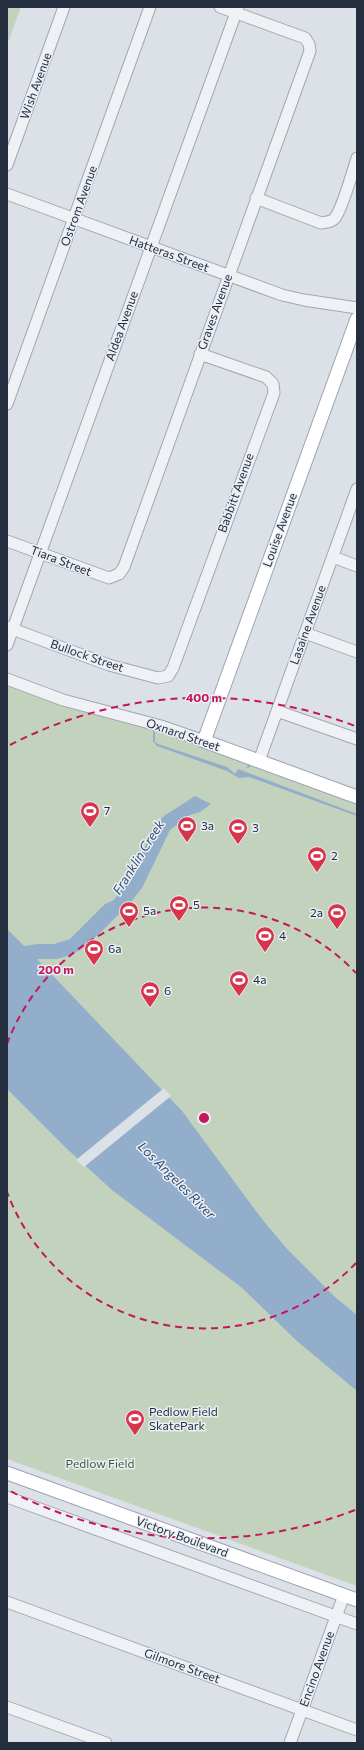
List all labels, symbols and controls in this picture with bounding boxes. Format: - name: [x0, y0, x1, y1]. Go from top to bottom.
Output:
- street label: Wish Avenue: [17, 50, 54, 121]
- street label: Ostrom Avenue: [57, 163, 99, 248]
- street label: Hatteras Street: [127, 232, 211, 274]
- street label: Graves Avenue: [194, 272, 234, 351]
- street label: Aldea Avenue: [102, 289, 140, 362]
- street label: Babbitt Avenue: [214, 451, 256, 534]
- street label: Louise Avenue: [259, 491, 299, 569]
- street label: Tiara Street: [29, 542, 94, 578]
- street label: Lasaine Avenue: [286, 583, 328, 666]
- street label: Bullock Street: [49, 636, 126, 674]
- text: 400 m: [186, 690, 222, 704]
- street label: Oxnard Street: [145, 715, 222, 753]
- sports icon: 7: [79, 800, 101, 828]
- place label: 7: [104, 803, 110, 817]
- sports icon: 3a: [176, 815, 198, 843]
- water label: Franklin Creek: [109, 816, 168, 897]
- sports icon: 3: [227, 817, 249, 845]
- place label: 3a: [201, 818, 214, 832]
- place label: 3: [252, 820, 259, 834]
- sports icon: 2: [306, 845, 328, 873]
- place label: 2: [331, 848, 338, 862]
- sports icon: 5: [168, 894, 190, 922]
- place label: 5: [193, 897, 200, 911]
- sports icon: 5a: [118, 900, 140, 928]
- sports icon: 2a: [326, 902, 348, 930]
- place label: 5a: [143, 903, 156, 917]
- place label: 2a: [310, 905, 323, 919]
- sports icon: 4: [254, 925, 276, 953]
- place label: 4: [279, 928, 286, 942]
- sports icon: 6a: [83, 938, 105, 966]
- place label: 6a: [108, 941, 122, 955]
- text: 200 m: [38, 962, 74, 976]
- sports icon: 4a: [228, 969, 250, 997]
- place label: 4a: [253, 972, 266, 986]
- sports icon: 6: [139, 980, 161, 1008]
- place label: 6: [164, 983, 171, 997]
- centre of rings: [197, 1111, 211, 1125]
- water label: Los Angeles River: [135, 1138, 220, 1223]
- place label: Pedlow Field SkatePark: [149, 1404, 218, 1432]
- sports icon: Pedlow Field SkatePark: [124, 1408, 146, 1436]
- park label: Pedlow Field: [66, 1456, 134, 1470]
- street label: Victory Boulevard: [134, 1513, 230, 1559]
- street label: Encino Avenue: [296, 1629, 336, 1708]
- street label: Gilmore Street: [142, 1645, 222, 1685]

